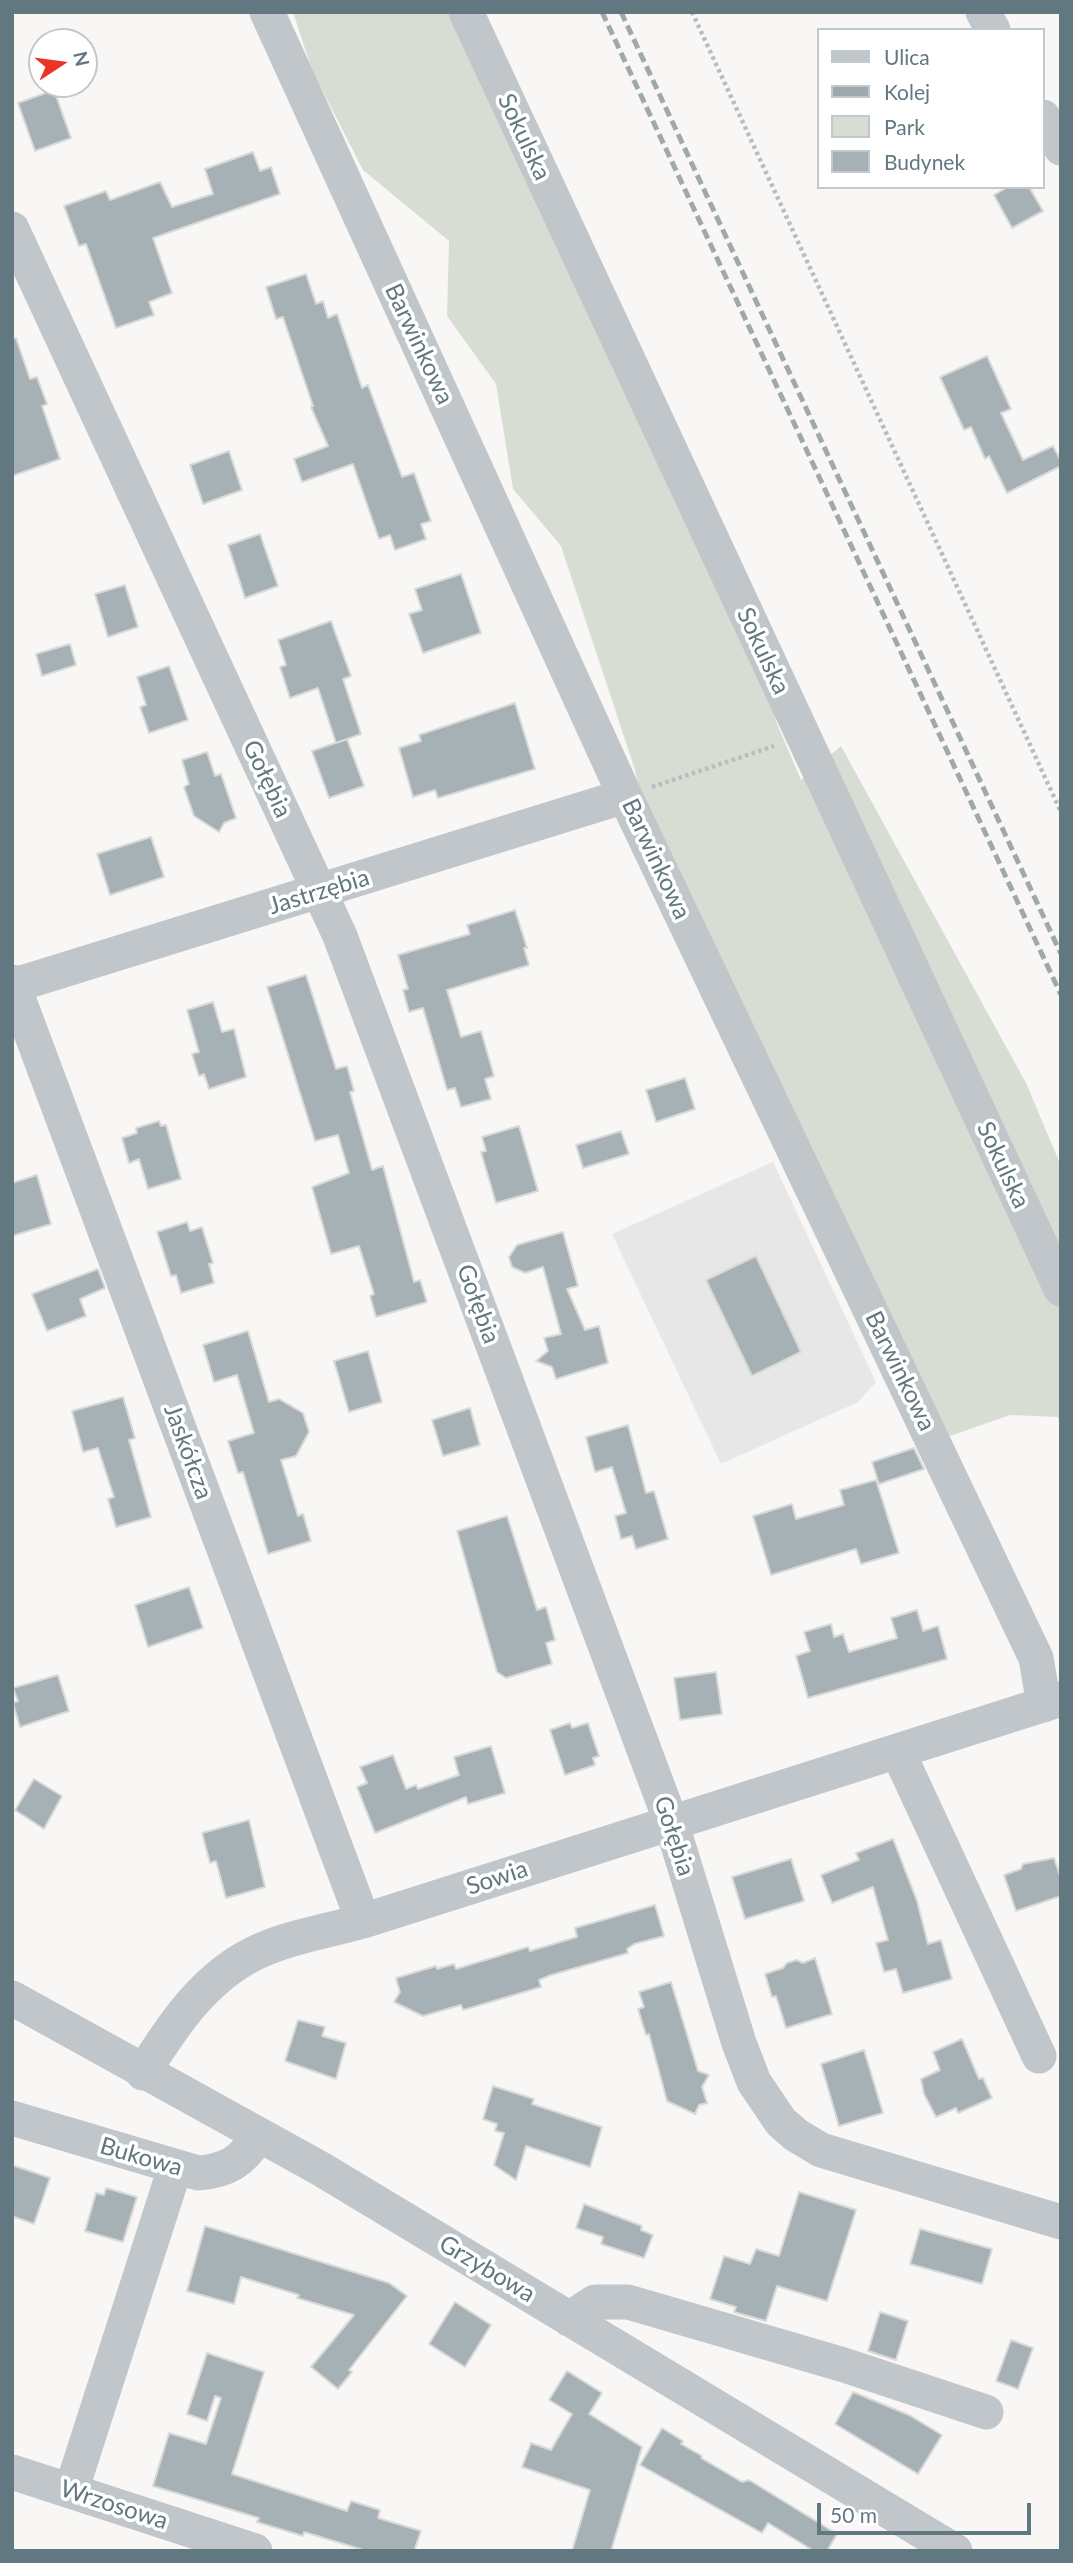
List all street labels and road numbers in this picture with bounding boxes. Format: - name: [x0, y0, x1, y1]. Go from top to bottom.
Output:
- street label: Sokulska: [491, 89, 557, 185]
- street label: Barwinkowa: [379, 279, 459, 409]
- street label: Sokulska: [730, 603, 796, 699]
- street label: Gołębia: [237, 736, 297, 822]
- street label: Barwinkowa: [616, 794, 696, 924]
- street label: Jastrzębia: [265, 863, 373, 921]
- street label: Sokulska: [970, 1117, 1036, 1213]
- street label: Gołębia: [450, 1260, 506, 1348]
- street label: Barwinkowa: [859, 1306, 941, 1436]
- street label: Jaskółcza: [158, 1401, 218, 1503]
- street label: Gołębia: [648, 1792, 700, 1880]
- street label: Sowia: [463, 1855, 531, 1901]
- street label: Bukowa: [97, 2132, 185, 2182]
- street label: Grzybowa: [434, 2229, 540, 2309]
- street label: Wrzosowa: [57, 2474, 171, 2536]

